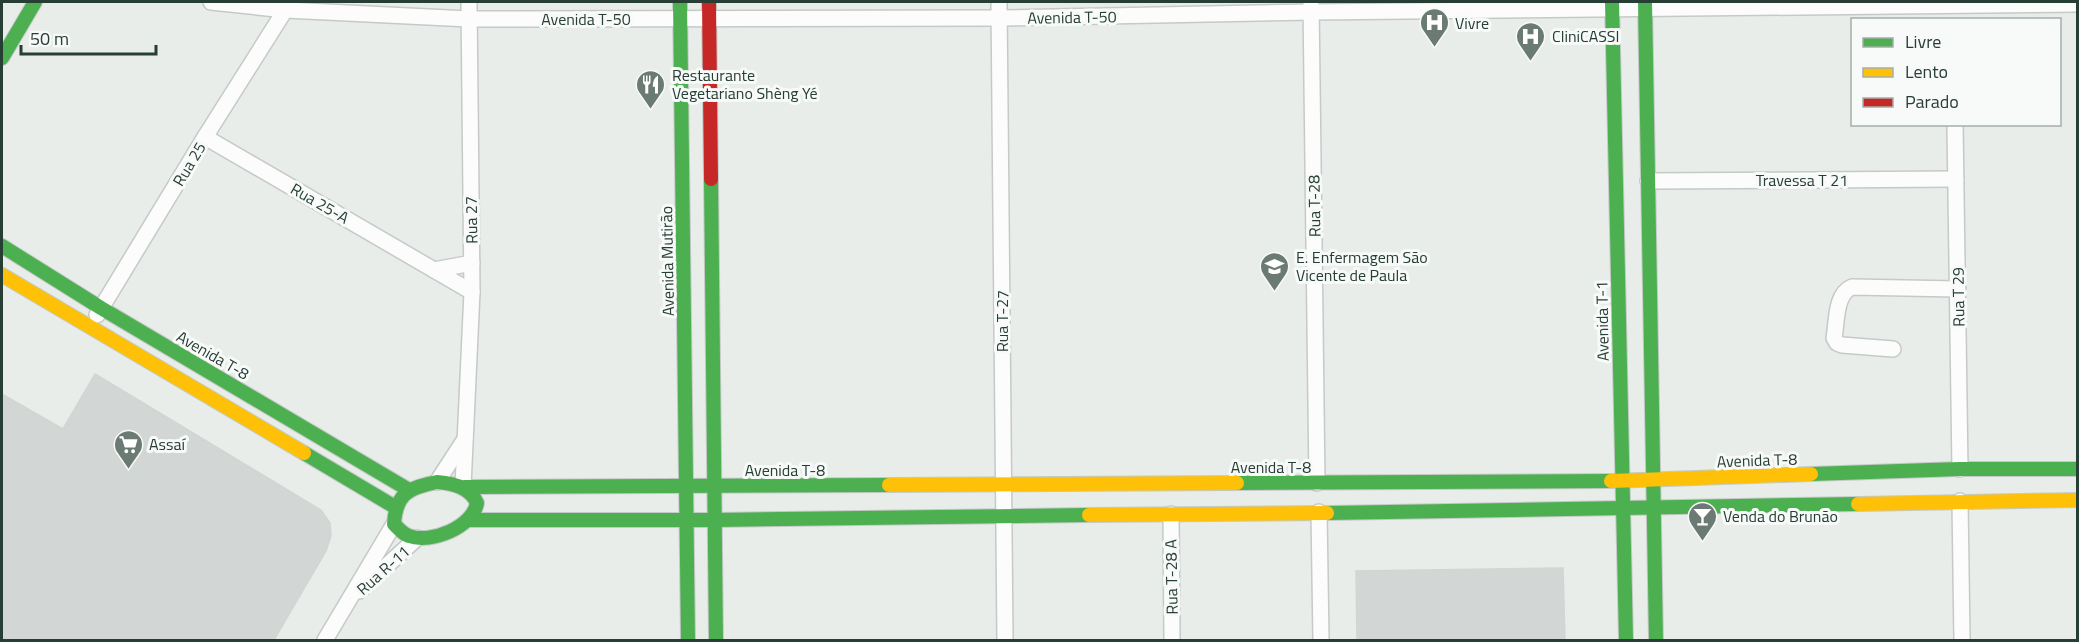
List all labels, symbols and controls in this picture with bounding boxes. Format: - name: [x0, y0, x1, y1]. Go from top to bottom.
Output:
- street label: Avenida T-50: [1027, 4, 1117, 30]
- street label: Avenida T-50: [541, 7, 631, 31]
- hospital icon: Vivre: [1418, 7, 1450, 49]
- place label: Vivre: [1455, 11, 1489, 35]
- scale bar: [21, 18, 156, 56]
- legend: [1851, 18, 2061, 126]
- hospital icon: CliniCASSI: [1515, 20, 1547, 62]
- place label: CliniCASSI: [1552, 24, 1619, 48]
- text: 50 m: [30, 25, 69, 52]
- text: Livre: [1905, 28, 1941, 55]
- text: Lento: [1905, 58, 1948, 85]
- place label: Restaurante Vegetariano Shèng Yé: [672, 63, 818, 105]
- restaurant icon: Restaurante Vegetariano Shèng Yé: [635, 68, 667, 110]
- text: Parado: [1905, 88, 1959, 115]
- street label: Rua 25: [166, 137, 212, 191]
- street label: Travessa T 21: [1756, 168, 1848, 192]
- street label: Rua T-28: [1301, 175, 1327, 237]
- street label: Rua 25-A: [286, 177, 354, 230]
- street label: Rua 27: [459, 196, 483, 244]
- street label: Avenida Mutirão: [654, 206, 680, 316]
- place label: E. Enfermagem São Vicente de Paula: [1296, 245, 1428, 287]
- school or university icon: E. Enfermagem São Vicente de Paula: [1259, 250, 1291, 292]
- street label: Rua T 29: [1945, 267, 1971, 327]
- street label: Avenida T-1: [1589, 281, 1615, 361]
- street label: Rua T-27: [990, 290, 1014, 352]
- street label: Avenida T-8: [172, 325, 254, 385]
- supermarket icon: Assaí: [112, 428, 144, 470]
- place label: Assaí: [149, 432, 186, 456]
- street label: Avenida T-8: [1716, 447, 1798, 473]
- street label: Avenida T-8: [1231, 455, 1311, 479]
- street label: Avenida T-8: [745, 458, 825, 482]
- bar icon: Venda do Brunão: [1686, 500, 1718, 542]
- place label: Venda do Brunão: [1723, 504, 1838, 528]
- street label: Rua T-28 A: [1158, 539, 1184, 615]
- street label: Rua R-11: [351, 540, 415, 600]

